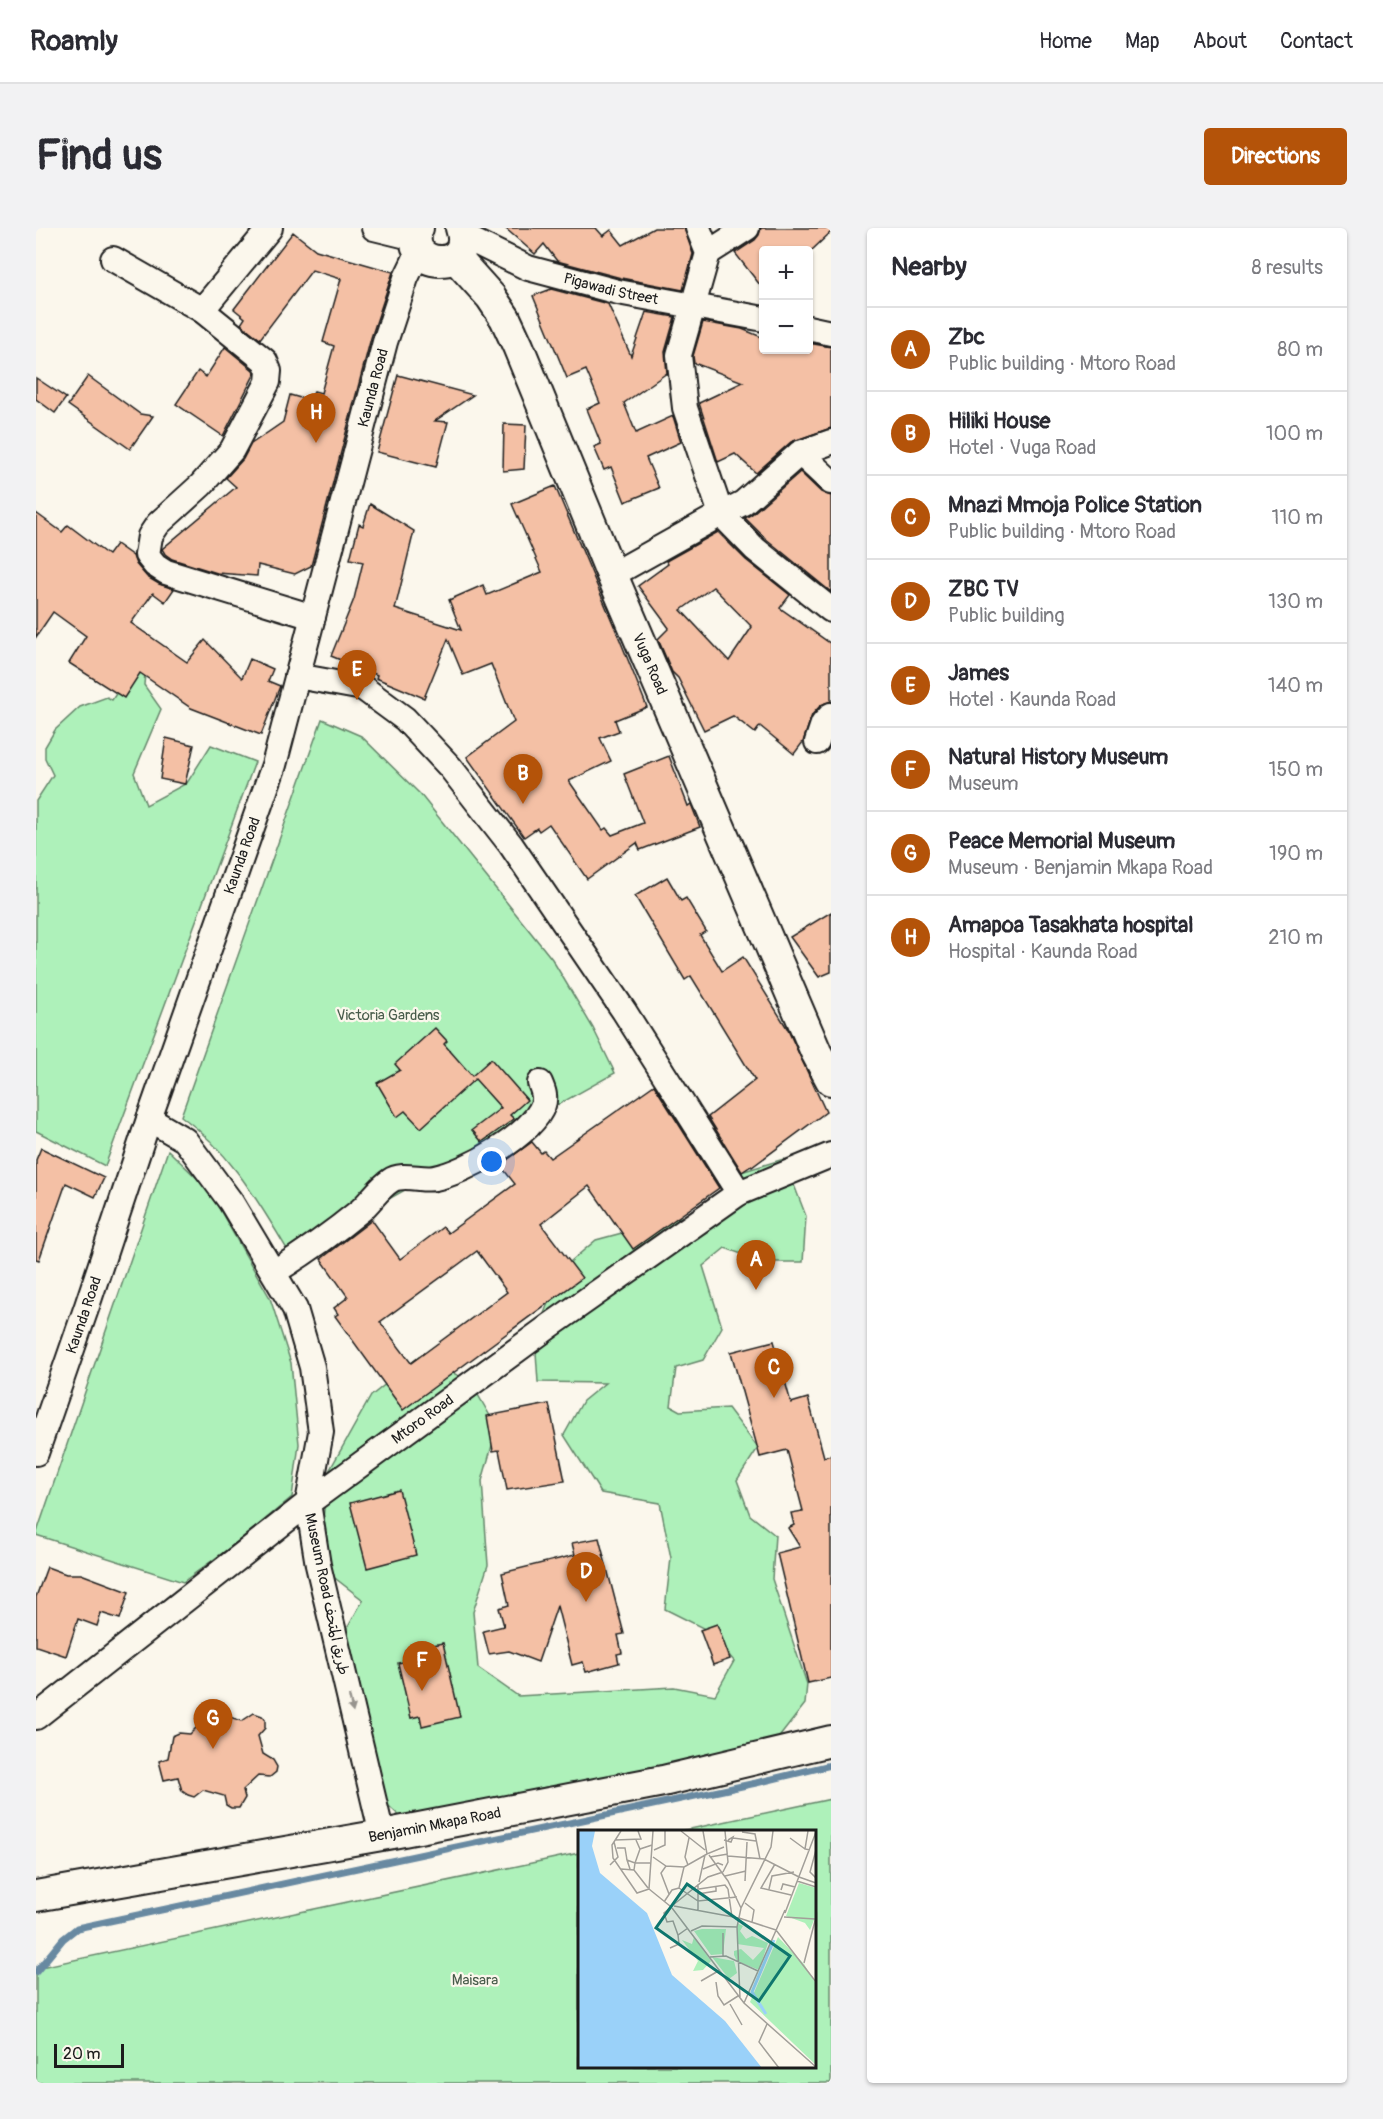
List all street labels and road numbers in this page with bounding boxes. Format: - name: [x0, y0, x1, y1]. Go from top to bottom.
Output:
- street label: Pigawadi Street: [561, 269, 661, 309]
- street label: Kaunda Road: [354, 347, 393, 429]
- street label: Vuga Road: [628, 630, 671, 698]
- street label: Kaunda Road: [220, 815, 265, 897]
- street label: Kaunda Road: [62, 1274, 106, 1356]
- street label: Mtoro Road: [388, 1390, 458, 1449]
- street label: Museum Road طريق المتحف: [300, 1511, 353, 1677]
- street label: Benjamin Mkapa Road: [367, 1803, 503, 1847]

